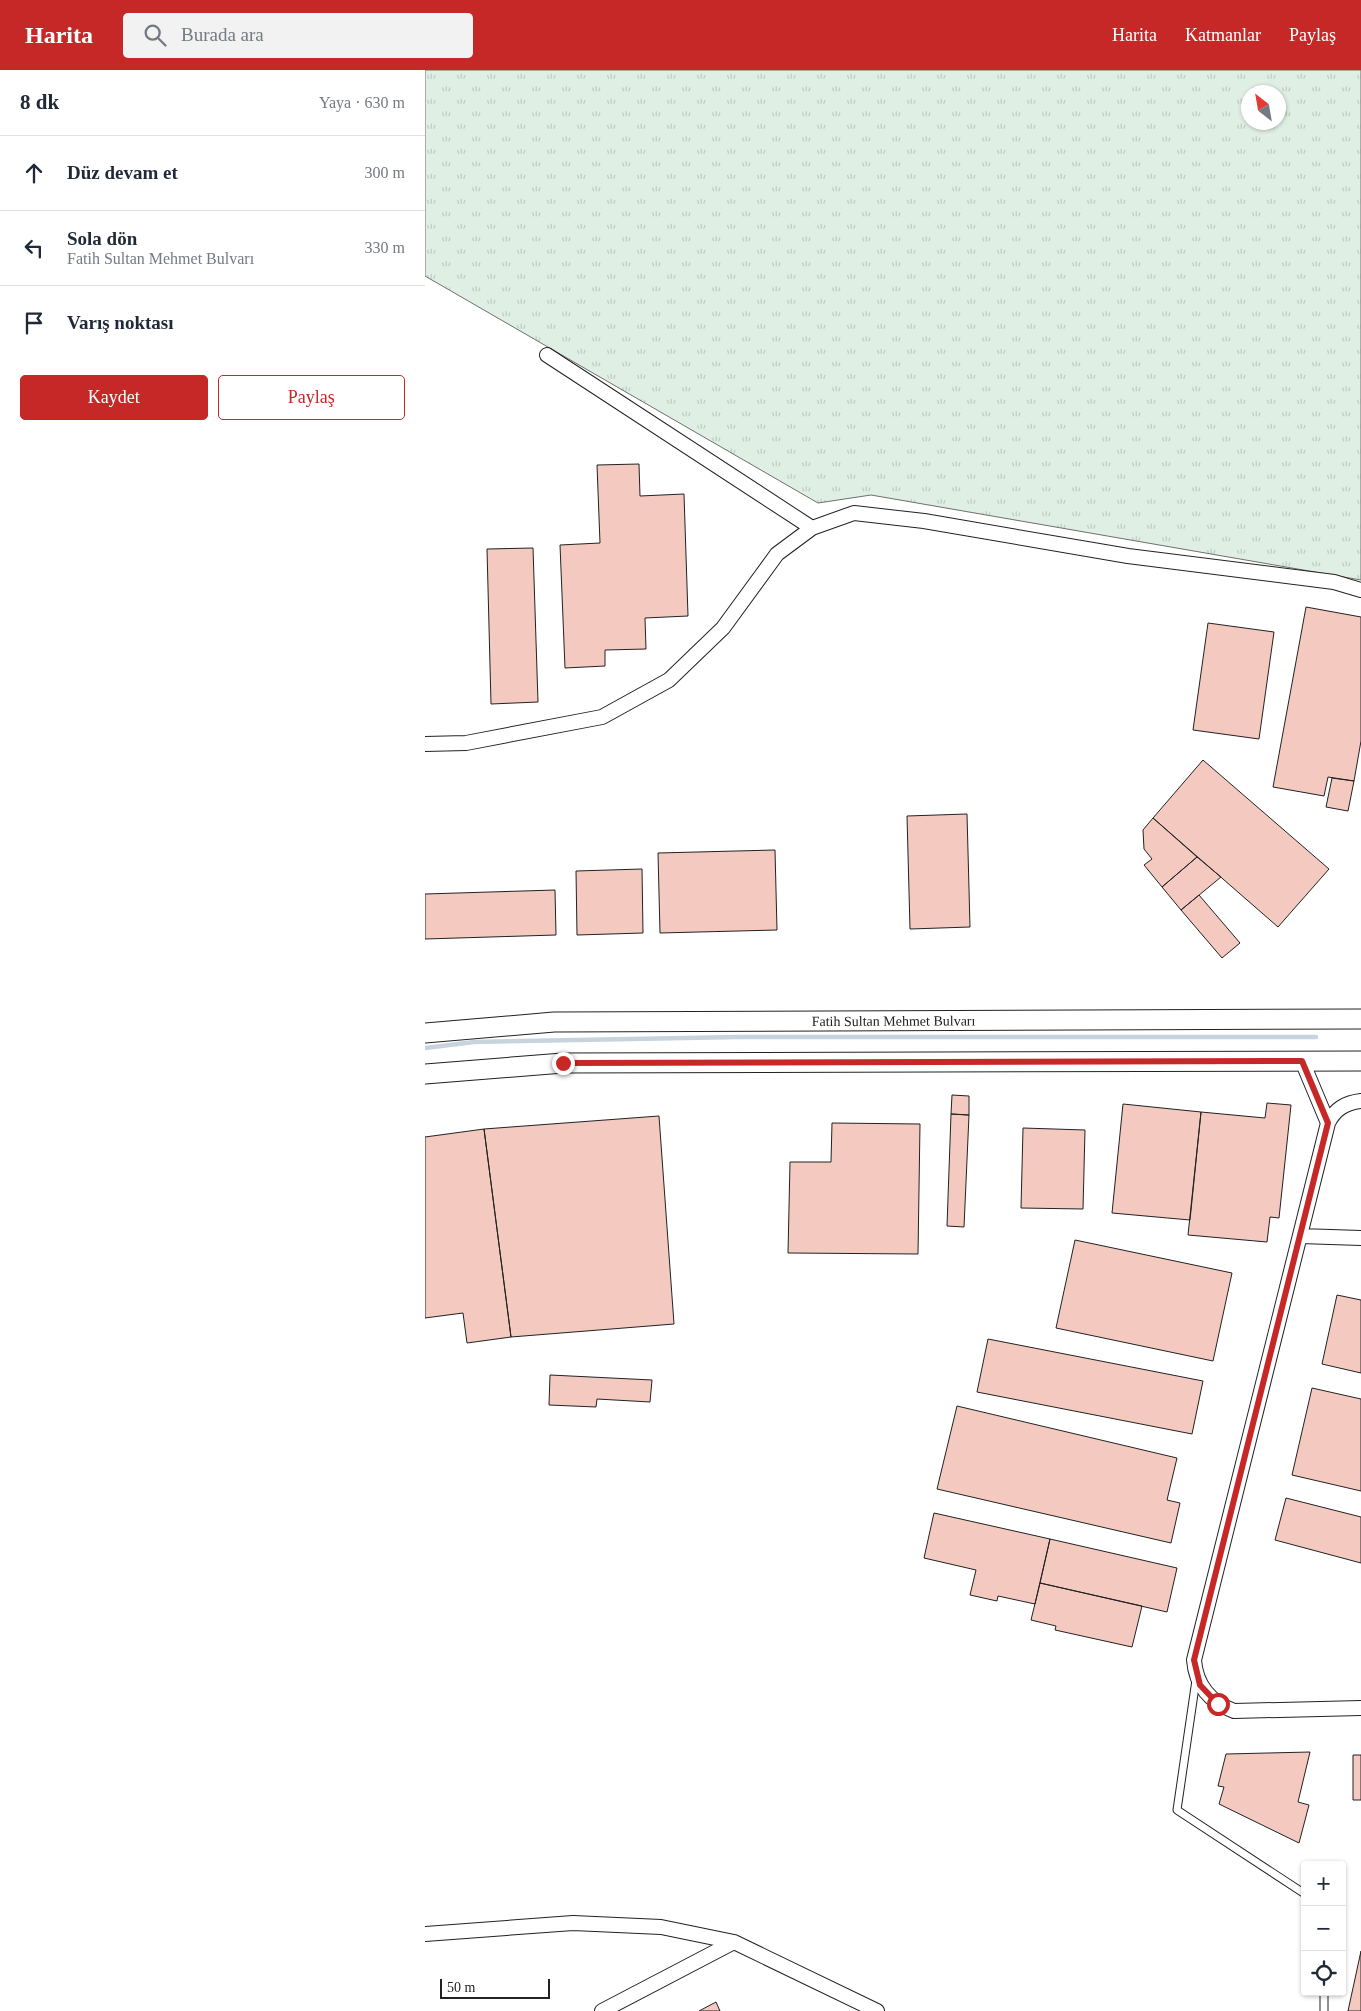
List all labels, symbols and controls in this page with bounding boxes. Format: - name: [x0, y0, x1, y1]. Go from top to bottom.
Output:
- search box: [123, 13, 473, 58]
- icon: search: [141, 21, 169, 49]
- text: Harita: [25, 22, 93, 48]
- text: Burada ara: [181, 24, 264, 45]
- text: Harita: [1112, 25, 1157, 45]
- text: Katmanlar: [1185, 25, 1261, 45]
- text: Paylaş: [1289, 25, 1336, 45]
- north arrow: [1241, 85, 1286, 130]
- text: 8 dk: [20, 90, 59, 114]
- text: Yaya · 630 m: [319, 94, 405, 111]
- icon: ahead: [20, 159, 48, 187]
- text: Düz devam et: [67, 162, 178, 183]
- text: 300 m: [365, 164, 405, 181]
- text: Sola dön: [67, 228, 137, 249]
- icon: left: [20, 234, 48, 262]
- text: 330 m: [365, 239, 405, 256]
- text: Fatih Sultan Mehmet Bulvarı: [67, 250, 254, 267]
- icon: arrive: [20, 309, 48, 337]
- text: Varış noktası: [67, 312, 173, 333]
- button: Kaydet: [20, 375, 208, 420]
- button: Paylaş: [218, 375, 405, 420]
- street label: Fatih Sultan Mehmet Bulvarı: [812, 1013, 976, 1029]
- route end: [552, 1052, 575, 1075]
- route start: [1207, 1693, 1230, 1716]
- map controls: [1301, 1861, 1346, 1996]
- button: +: [1301, 1861, 1346, 1906]
- button: −: [1301, 1906, 1346, 1951]
- button: locate: [1301, 1951, 1346, 1996]
- scale bar: [440, 1976, 550, 1999]
- text: 50 m: [447, 1980, 475, 1995]

